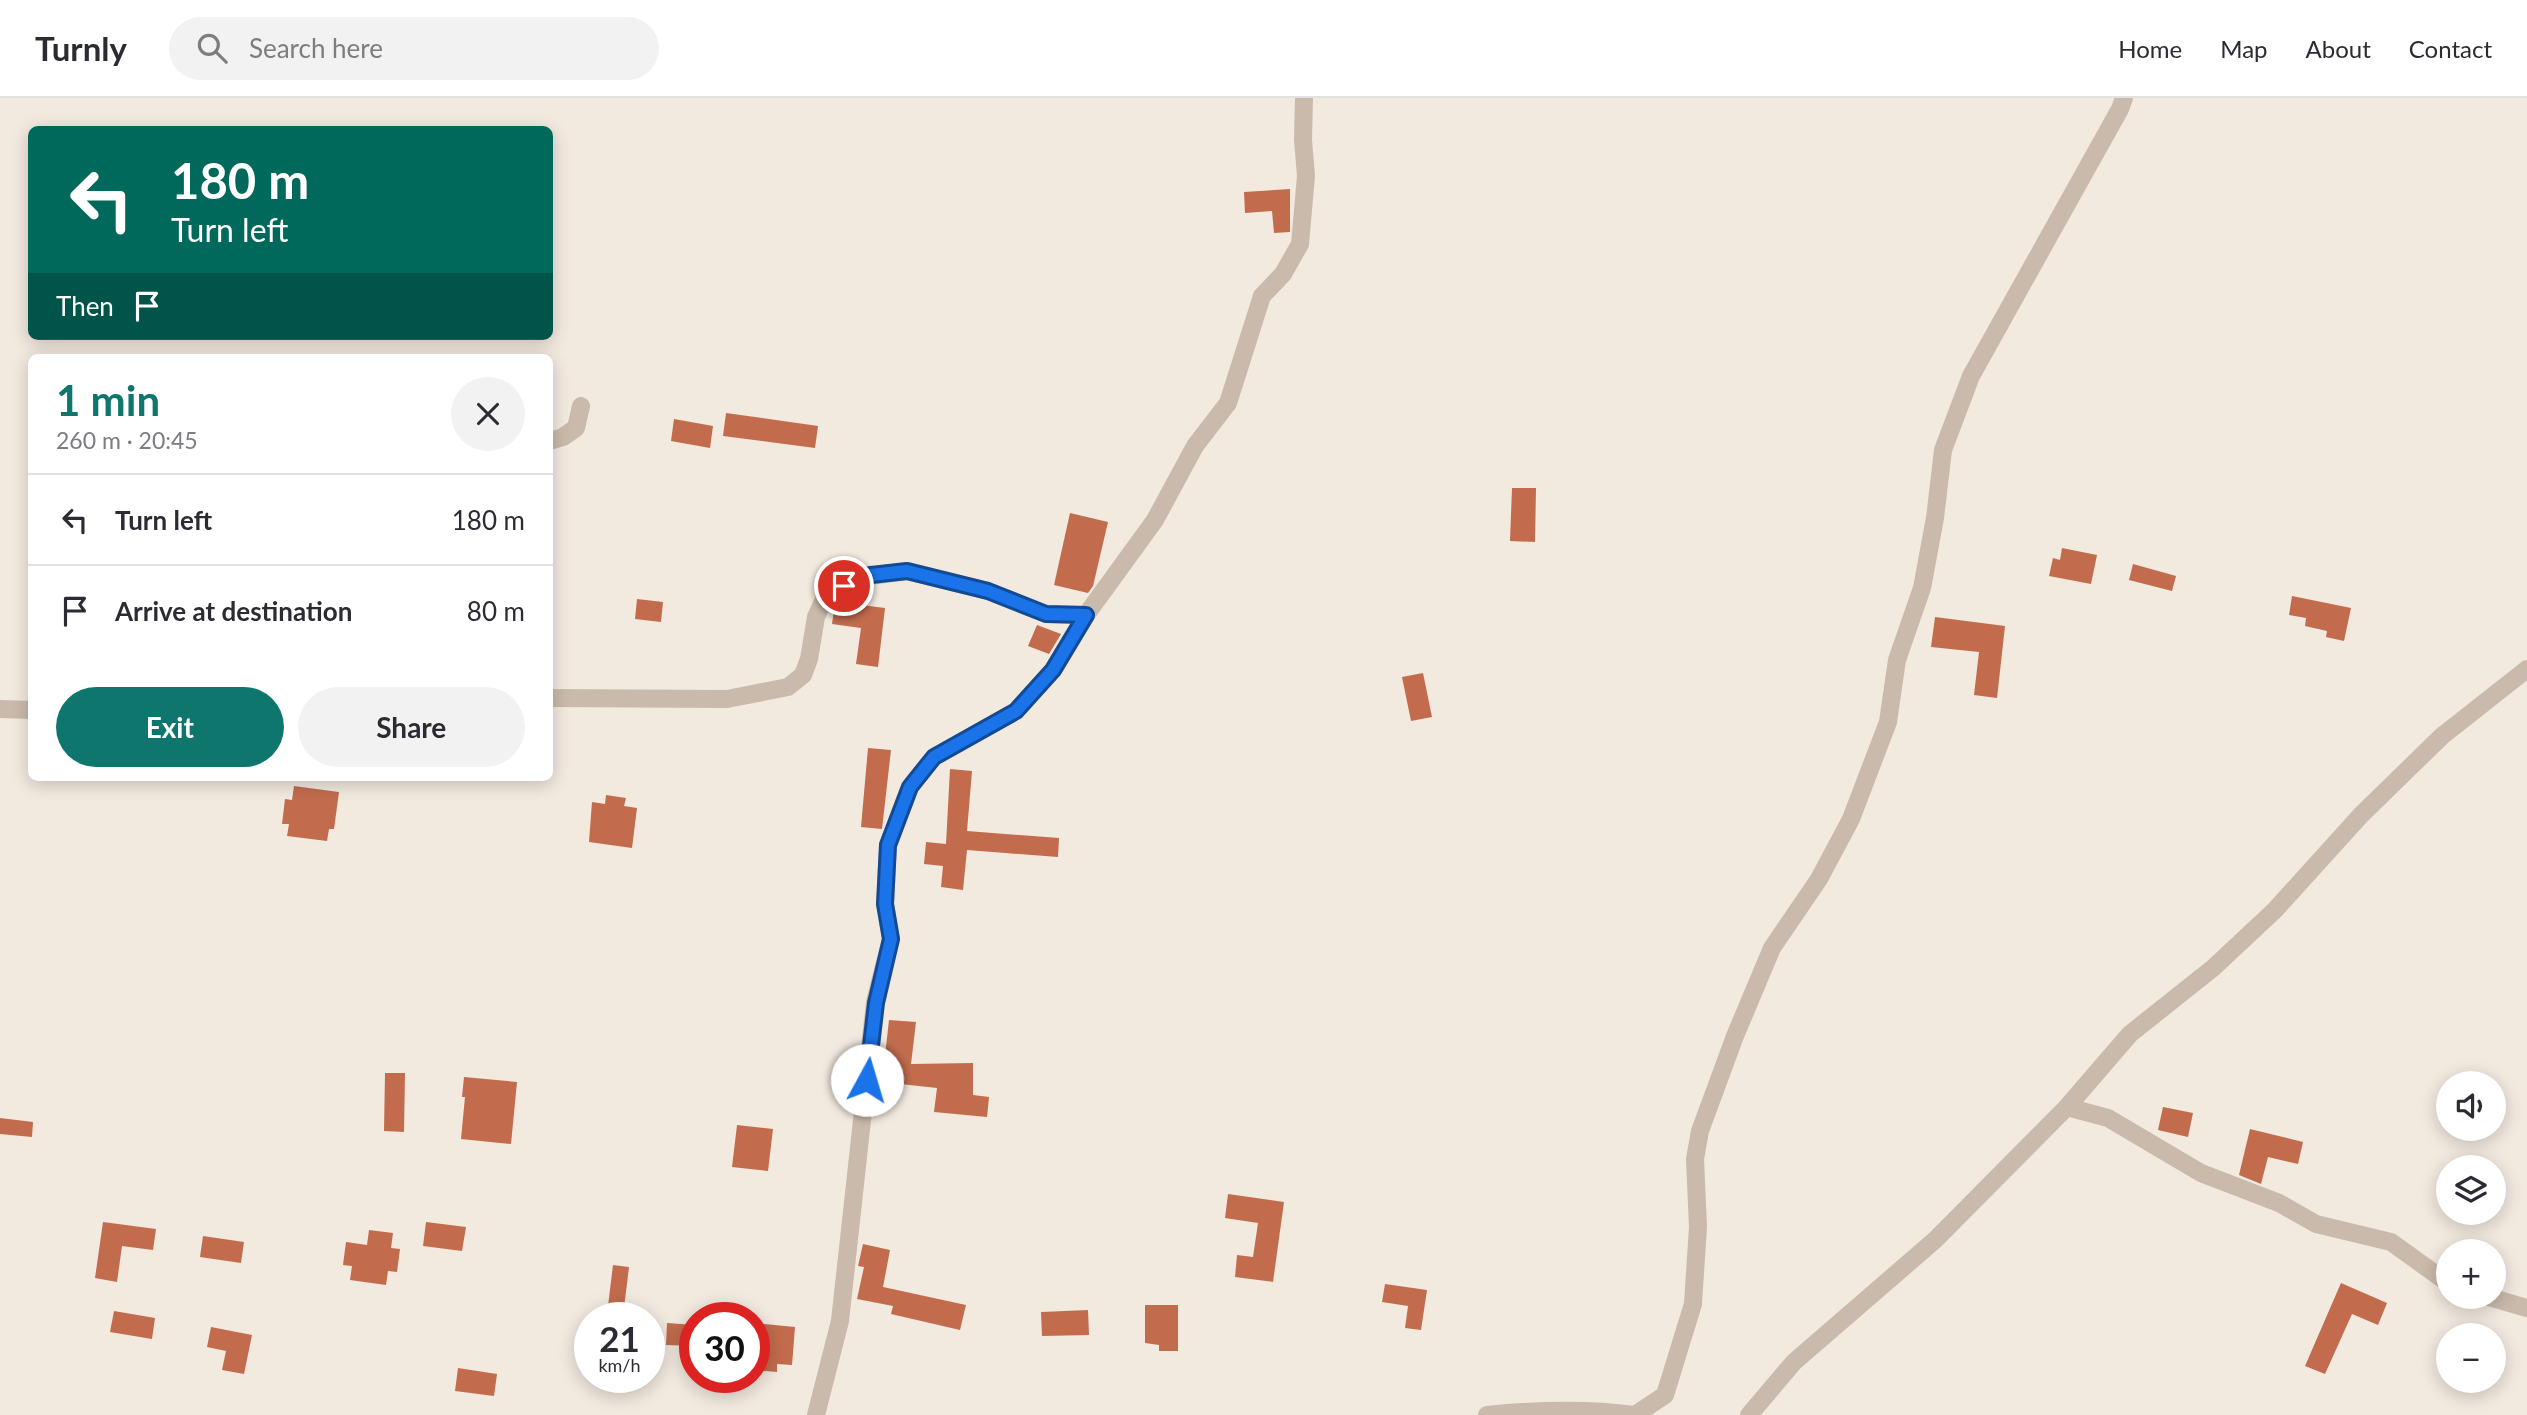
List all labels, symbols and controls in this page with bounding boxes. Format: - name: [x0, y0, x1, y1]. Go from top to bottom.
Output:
- search box: [169, 17, 659, 80]
- text: Turnly: [35, 28, 127, 68]
- icon: search: [193, 29, 231, 67]
- text: Search here: [249, 32, 383, 64]
- text: Home: [2118, 34, 2182, 63]
- text: Map: [2220, 34, 2268, 63]
- text: About: [2306, 34, 2371, 63]
- text: Contact: [2409, 34, 2492, 63]
- text: 180 m: [171, 151, 309, 209]
- icon: left: [56, 154, 147, 245]
- text: Turn left: [171, 210, 288, 249]
- icon: arrive: [128, 287, 166, 325]
- text: Then: [56, 290, 114, 322]
- text: 1 min: [56, 375, 160, 425]
- button: close: [451, 377, 525, 451]
- text: 260 m · 20:45: [56, 426, 198, 454]
- icon: left: [56, 501, 94, 539]
- text: Turn left: [115, 504, 212, 536]
- text: 180 m: [452, 504, 525, 536]
- pin: [814, 556, 874, 616]
- icon: arrive: [825, 567, 863, 605]
- icon: arrive: [56, 592, 94, 630]
- text: Arrive at destination: [115, 595, 352, 627]
- text: 80 m: [467, 595, 525, 627]
- button: Exit: [56, 687, 284, 767]
- button: Share: [298, 687, 525, 767]
- position arrow: [830, 1043, 904, 1117]
- map controls: [2436, 1071, 2506, 1393]
- button: sound: [2436, 1071, 2506, 1141]
- button: layers: [2436, 1155, 2506, 1225]
- button: +: [2436, 1239, 2506, 1309]
- speed limit sign: 30: [679, 1302, 770, 1393]
- text: 21: [599, 1317, 640, 1359]
- button: −: [2436, 1323, 2506, 1393]
- text: km/h: [598, 1354, 641, 1376]

